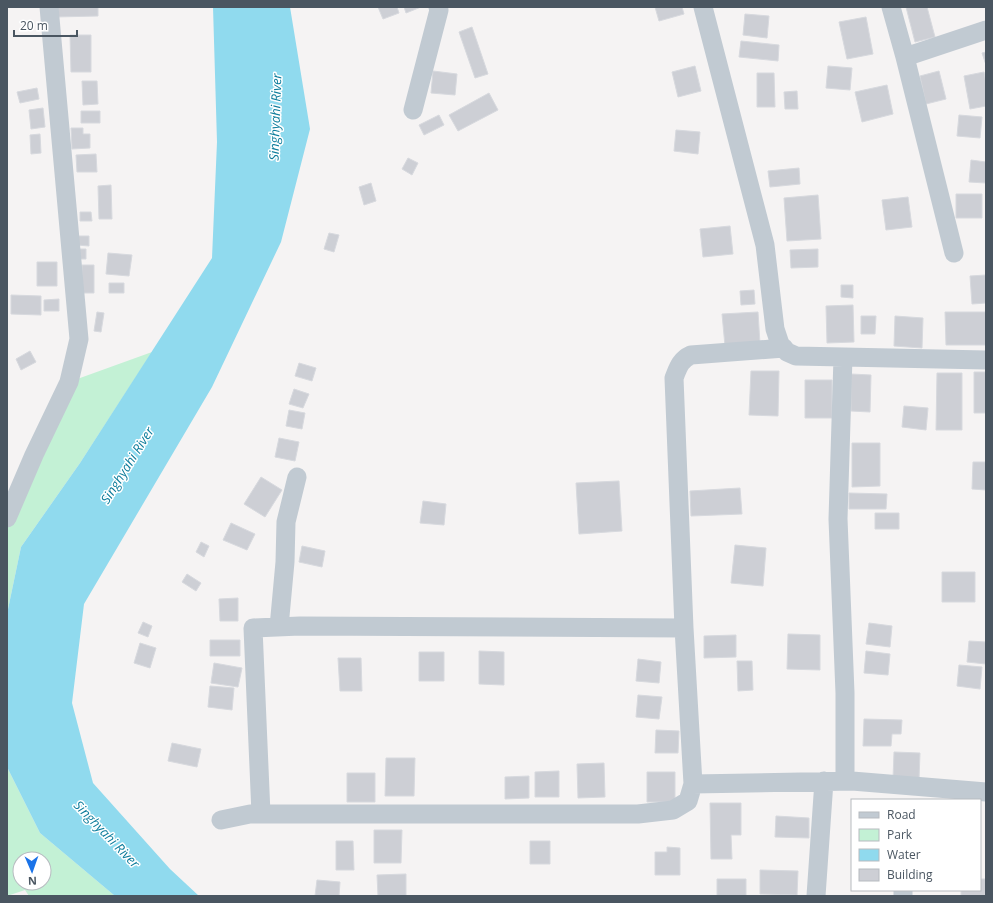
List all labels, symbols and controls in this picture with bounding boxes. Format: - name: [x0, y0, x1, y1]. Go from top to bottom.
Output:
- scale bar: [14, 12, 77, 38]
- text: 20 m: [20, 17, 48, 34]
- water label: Singhyahi River: [264, 72, 286, 161]
- water label: Singhyahi River: [96, 422, 158, 507]
- water label: Singhyahi River: [70, 796, 144, 872]
- legend: [851, 799, 981, 891]
- text: Road: [887, 806, 916, 823]
- text: Park: [887, 826, 913, 843]
- text: Water: [887, 846, 921, 863]
- north arrow: [12, 851, 52, 891]
- text: Building: [887, 866, 933, 883]
- text: N: [28, 874, 37, 889]

